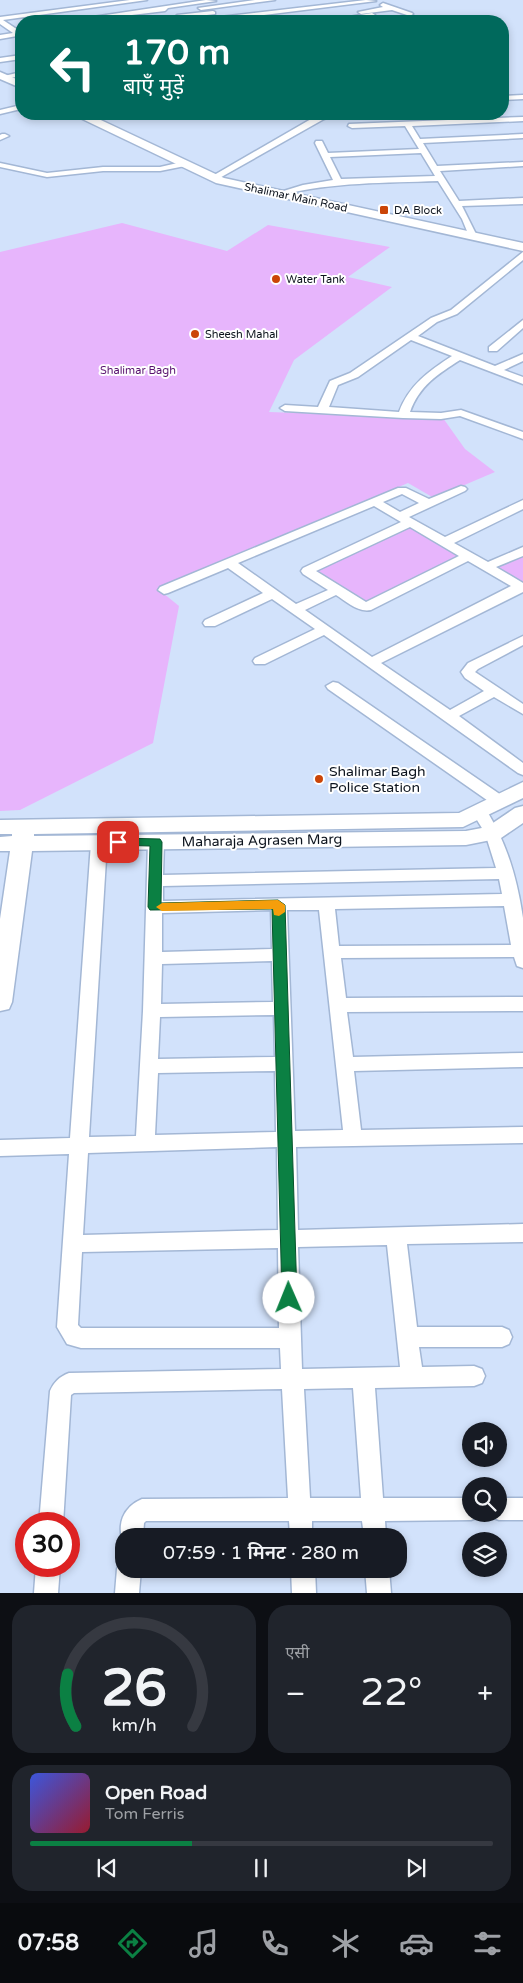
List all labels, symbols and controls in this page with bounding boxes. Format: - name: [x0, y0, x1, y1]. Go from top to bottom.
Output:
- text: 170 m: [123, 32, 230, 74]
- icon: left: [40, 35, 105, 100]
- text: बाएँ मुड़ें: [123, 74, 184, 100]
- street label: Shalimar Main Road: [243, 180, 349, 215]
- marker: DA Block: [378, 204, 390, 216]
- place label: DA Block: [394, 204, 442, 217]
- marker: Water Tank: [270, 273, 282, 285]
- place label: Water Tank: [286, 273, 345, 286]
- marker: Sheesh Mahal: [189, 328, 201, 340]
- place label: Sheesh Mahal: [205, 328, 278, 341]
- park label: Shalimar Bagh: [100, 364, 176, 377]
- place label: Shalimar Bagh Police Station: [329, 763, 426, 796]
- marker: Shalimar Bagh Police Station: [313, 773, 325, 785]
- pin: [97, 821, 139, 863]
- icon: arrive: [104, 828, 132, 856]
- street label: Maharaja Agrasen Marg: [182, 831, 342, 850]
- position arrow: [262, 1271, 314, 1323]
- map controls: [462, 1422, 507, 1577]
- button: sound: [462, 1422, 507, 1467]
- button: search: [462, 1477, 507, 1522]
- speed limit sign: 30: [15, 1512, 80, 1577]
- button: layers: [462, 1532, 507, 1577]
- text: 07:59 · 1 मिनट · 280 m: [163, 1542, 359, 1564]
- text: एसी: [286, 1643, 309, 1663]
- text: 26: [101, 1657, 166, 1720]
- text: 22°: [360, 1670, 422, 1716]
- text: −: [286, 1677, 305, 1711]
- text: +: [477, 1677, 493, 1711]
- text: km/h: [111, 1715, 156, 1736]
- text: Open Road: [105, 1782, 207, 1804]
- text: Tom Ferris: [105, 1804, 184, 1824]
- icon: previous: [93, 1854, 121, 1882]
- icon: pause: [247, 1854, 275, 1882]
- icon: next: [402, 1854, 430, 1882]
- icon: directions: [115, 1926, 150, 1961]
- icon: music: [186, 1926, 221, 1961]
- icon: phone: [257, 1926, 292, 1961]
- icon: climate: [328, 1926, 363, 1961]
- icon: car: [399, 1926, 434, 1961]
- icon: filters: [470, 1926, 505, 1961]
- text: 07:58: [18, 1930, 79, 1956]

